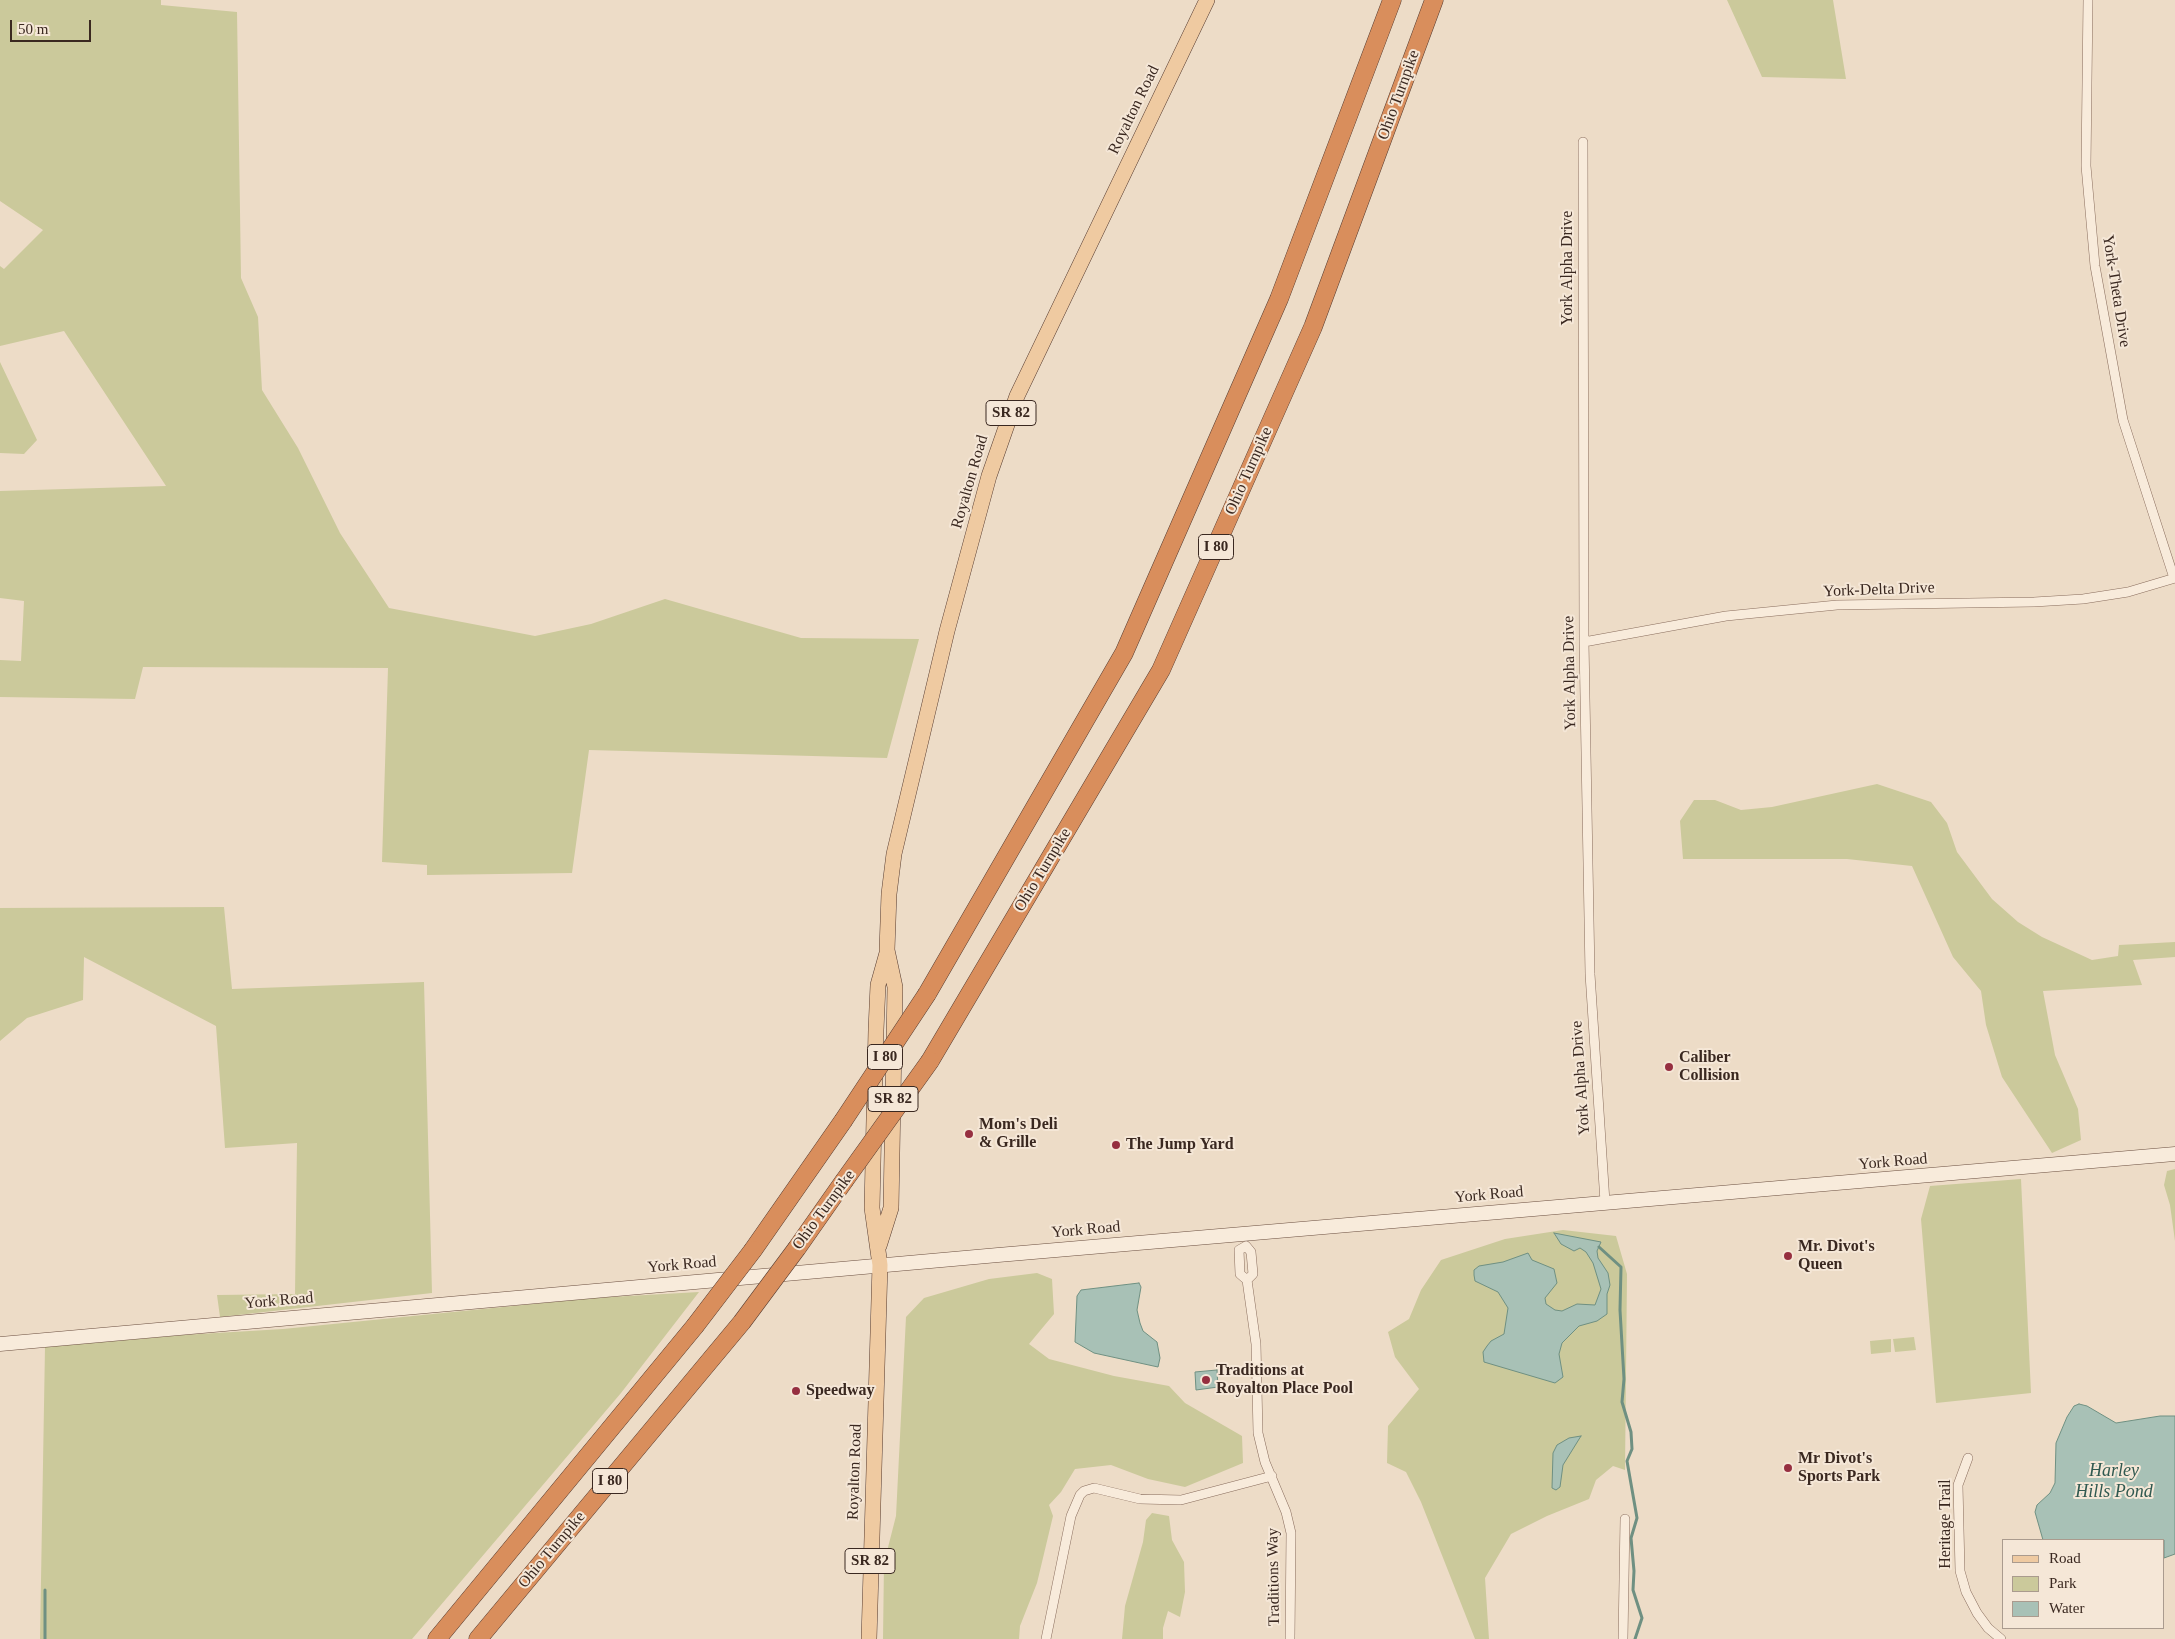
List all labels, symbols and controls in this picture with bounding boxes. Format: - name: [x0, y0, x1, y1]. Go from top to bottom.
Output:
- scale bar: [12, 10, 94, 42]
- text: 50 m: [18, 21, 48, 37]
- street label: Ohio Turnpike: [1374, 48, 1424, 142]
- street label: Royalton Road: [1104, 62, 1164, 158]
- street label: York Alpha Drive: [1558, 211, 1578, 325]
- street label: York-Theta Drive: [2098, 233, 2134, 349]
- road number: SR 82: [986, 400, 1036, 426]
- street label: Ohio Turnpike: [1221, 424, 1277, 518]
- street label: Royalton Road: [947, 433, 993, 531]
- road number: I 80: [1198, 534, 1234, 560]
- street label: York-Delta Drive: [1823, 578, 1935, 602]
- street label: York Alpha Drive: [1559, 615, 1581, 731]
- street label: Ohio Turnpike: [1011, 825, 1075, 915]
- street label: York Alpha Drive: [1567, 1020, 1595, 1136]
- road number: I 80: [868, 1044, 902, 1070]
- place label: Caliber Collision: [1679, 1048, 1739, 1086]
- marker: Caliber Collision: [1663, 1061, 1675, 1073]
- road number: SR 82: [868, 1086, 918, 1112]
- place label: Mom's Deli & Grille: [979, 1115, 1058, 1153]
- marker: Mom's Deli & Grille: [963, 1128, 975, 1140]
- place label: The Jump Yard: [1126, 1135, 1234, 1155]
- marker: The Jump Yard: [1110, 1139, 1122, 1151]
- street label: York Road: [1858, 1149, 1928, 1175]
- street label: Ohio Turnpike: [789, 1166, 859, 1254]
- street label: York Road: [1454, 1182, 1524, 1208]
- street label: York Road: [1051, 1217, 1121, 1243]
- place label: Mr. Divot's Queen: [1798, 1237, 1875, 1275]
- marker: Mr. Divot's Queen: [1782, 1250, 1794, 1262]
- street label: York Road: [647, 1252, 717, 1278]
- street label: York Road: [244, 1288, 314, 1314]
- place label: Traditions at Royalton Place Pool: [1216, 1361, 1353, 1399]
- marker: Traditions at Royalton Place Pool: [1200, 1374, 1212, 1386]
- place label: Speedway: [806, 1381, 874, 1401]
- marker: Speedway: [790, 1385, 802, 1397]
- street label: Royalton Road: [844, 1423, 866, 1521]
- place label: Mr Divot's Sports Park: [1798, 1449, 1880, 1487]
- water label: Harley Hills Pond: [2075, 1460, 2153, 1502]
- marker: Mr Divot's Sports Park: [1782, 1462, 1794, 1474]
- road number: I 80: [592, 1468, 628, 1494]
- street label: Heritage Trail: [1936, 1479, 1956, 1569]
- street label: Ohio Turnpike: [514, 1508, 590, 1592]
- street label: Traditions Way: [1264, 1528, 1284, 1626]
- legend: [2002, 1539, 2165, 1629]
- road number: SR 82: [845, 1548, 895, 1574]
- text: Road: [2049, 1550, 2081, 1566]
- text: Park: [2049, 1575, 2077, 1591]
- text: Water: [2049, 1600, 2084, 1616]

